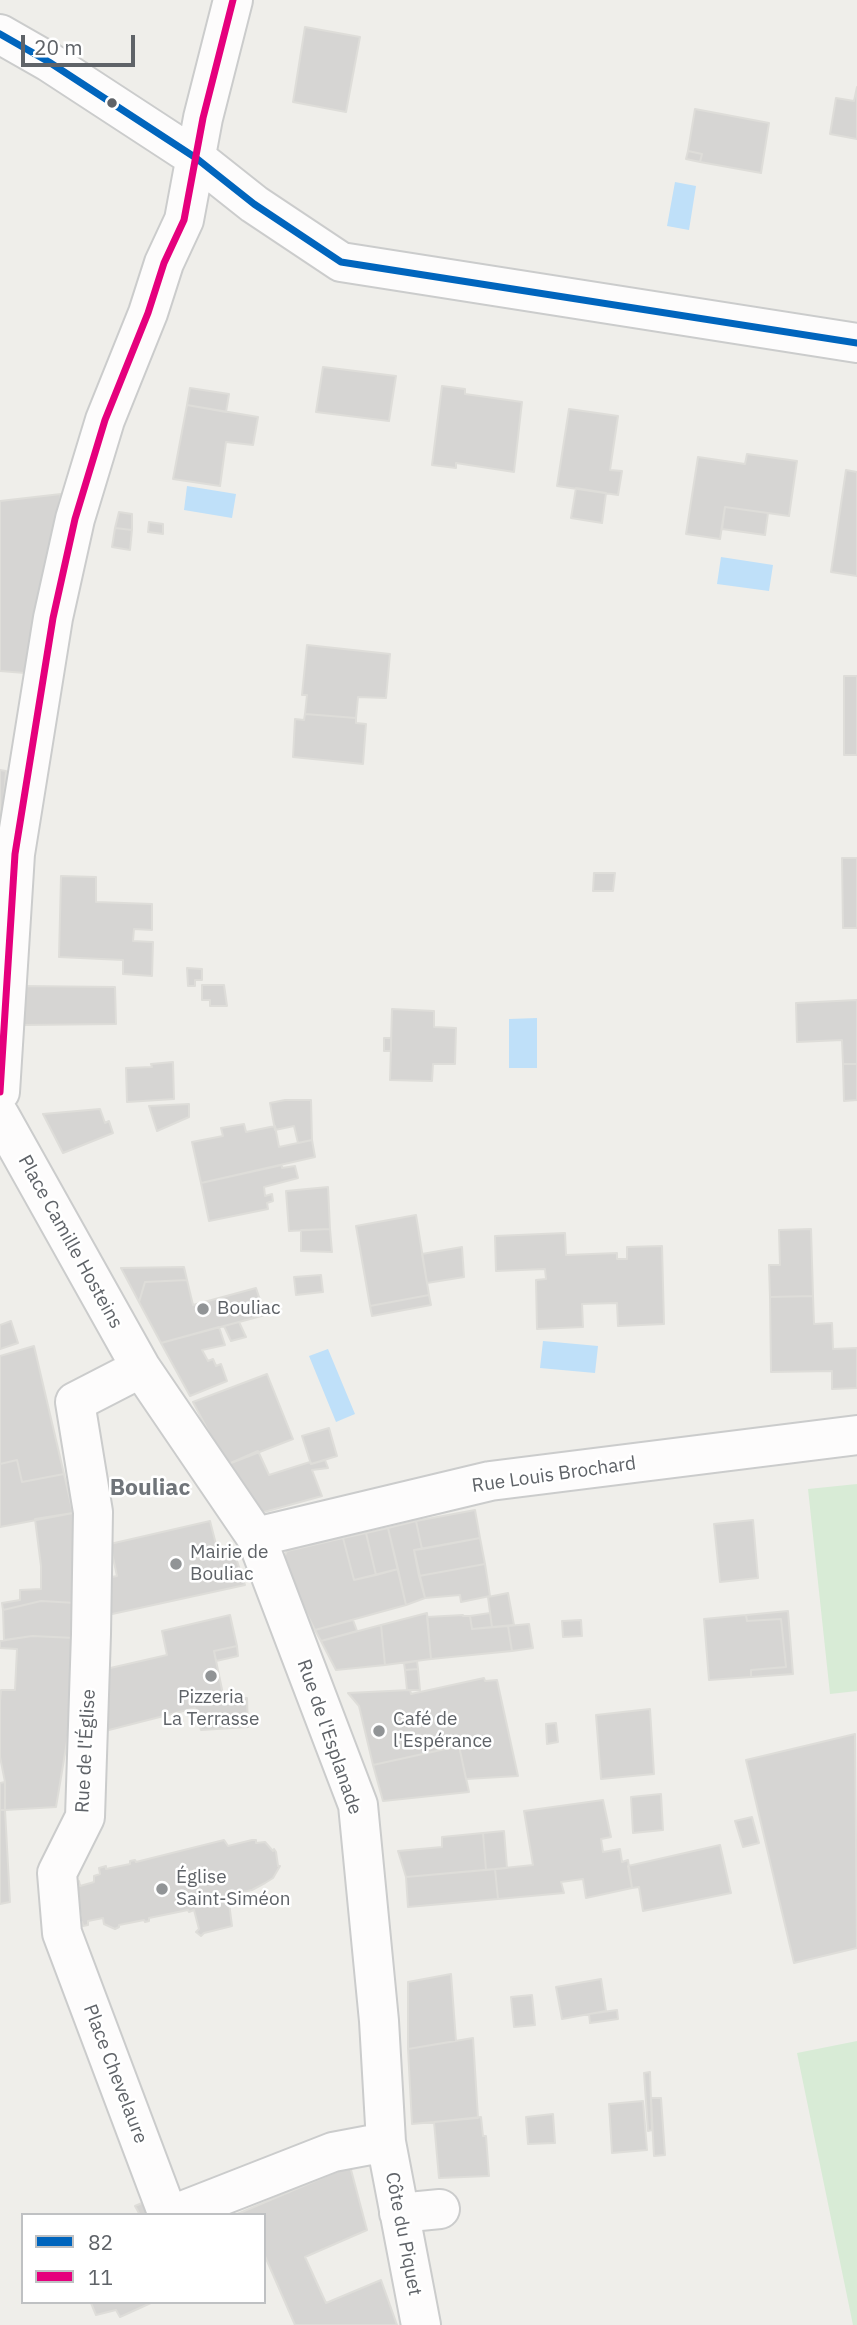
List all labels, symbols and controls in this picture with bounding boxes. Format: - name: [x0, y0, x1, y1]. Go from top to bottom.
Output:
- scale bar: [24, 21, 138, 65]
- text: 20 m: [34, 33, 83, 61]
- unlabelled marker: [105, 96, 119, 110]
- street label: Place Camille Hosteins: [13, 1151, 127, 1333]
- place label: Bouliac: [217, 1298, 280, 1320]
- marker: Bouliac: [195, 1301, 211, 1317]
- street label: Rue Louis Brochard: [471, 1452, 637, 1498]
- district label: Bouliac: [110, 1474, 190, 1502]
- place label: Mairie de Bouliac: [190, 1542, 268, 1586]
- marker: Mairie de Bouliac: [168, 1556, 184, 1572]
- street label: Rue de l'Esplanade: [292, 1656, 366, 1818]
- marker: Pizzeria La Terrasse: [203, 1668, 219, 1684]
- place label: Pizzeria La Terrasse: [162, 1687, 260, 1731]
- street label: Rue de l'Église: [71, 1688, 101, 1814]
- place label: Café de l'Espérance: [393, 1709, 492, 1753]
- marker: Café de l'Espérance: [371, 1723, 387, 1739]
- place label: Église Saint-Siméon: [176, 1867, 290, 1911]
- marker: Église Saint-Siméon: [154, 1881, 170, 1897]
- street label: Place Chevelaure: [78, 2001, 152, 2147]
- street label: Côte du Piquet: [380, 2170, 426, 2298]
- legend: [21, 2213, 266, 2304]
- text: 82: [88, 2228, 113, 2256]
- text: 11: [88, 2263, 113, 2291]

